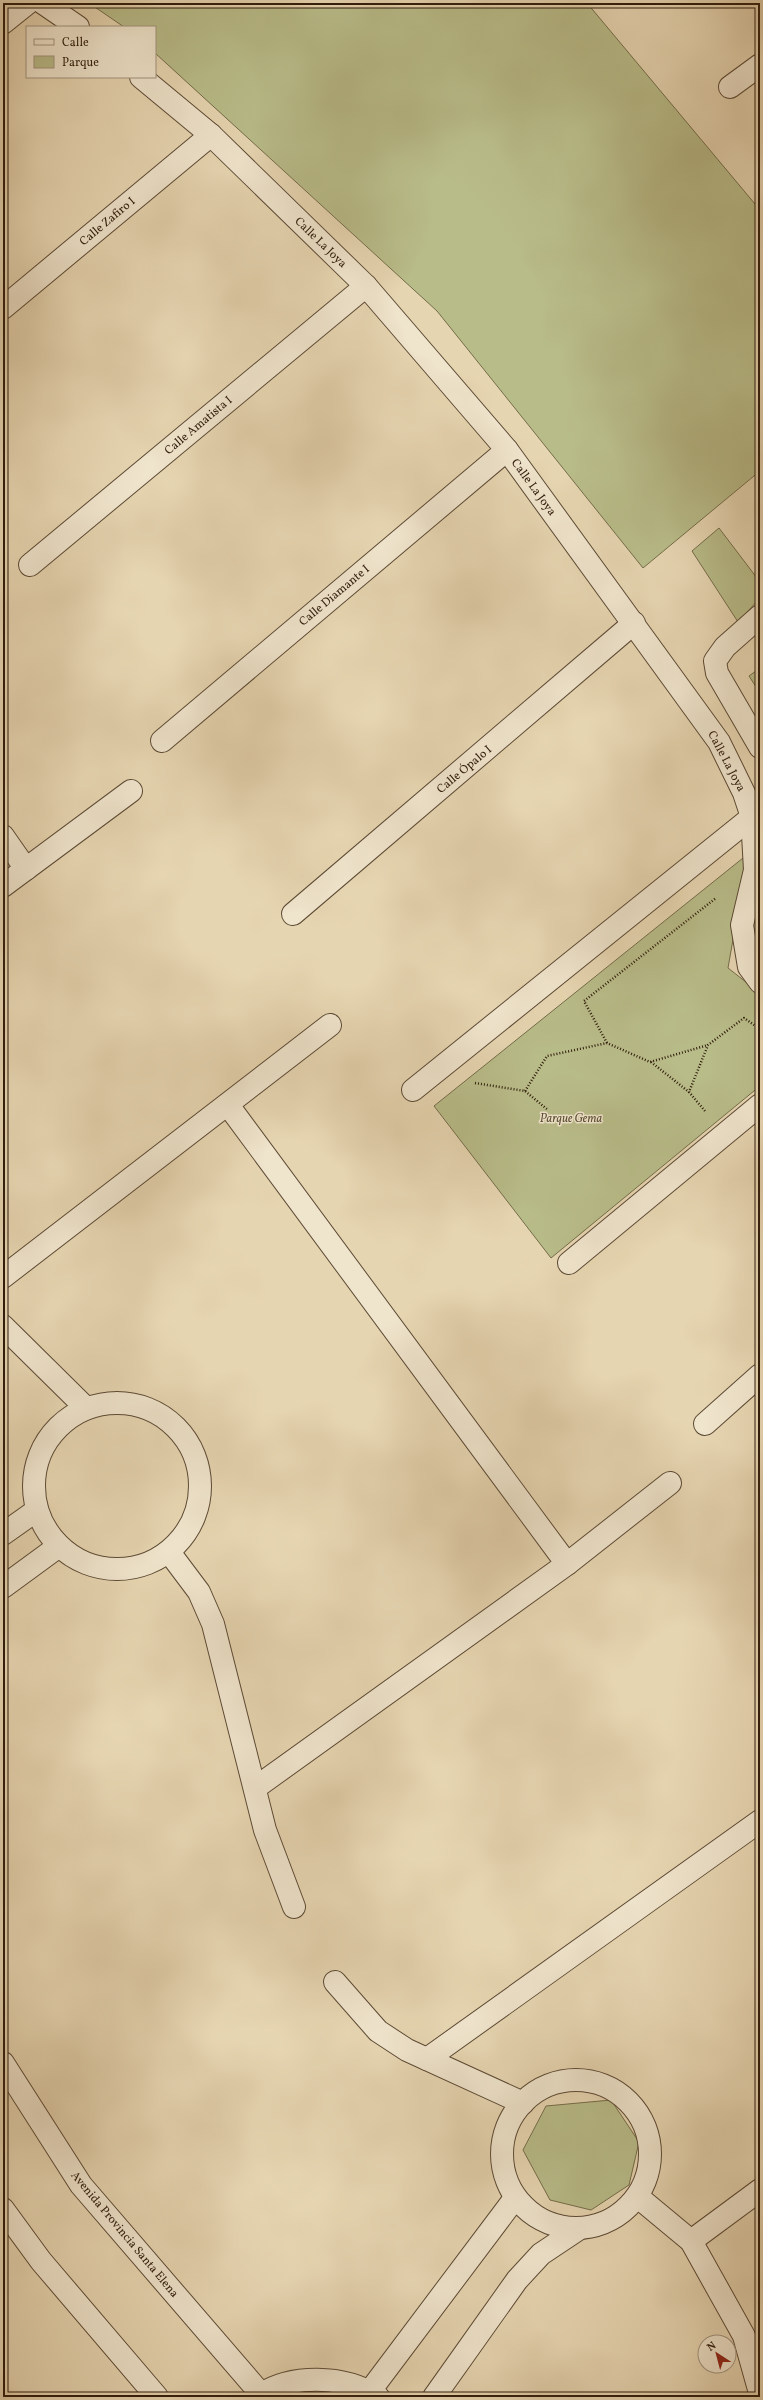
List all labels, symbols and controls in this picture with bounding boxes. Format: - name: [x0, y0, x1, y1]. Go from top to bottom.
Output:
- legend: [26, 26, 156, 78]
- text: Calle: [62, 35, 89, 51]
- text: Parque: [62, 55, 99, 71]
- street label: Calle Zafiro I: [76, 194, 139, 250]
- street label: Calle La Joya: [291, 214, 350, 272]
- street label: Calle Amatista I: [161, 393, 236, 459]
- street label: Calle La Joya: [507, 456, 559, 519]
- street label: Calle Diamante I: [296, 561, 373, 630]
- street label: Calle La Joya: [703, 728, 749, 795]
- street label: Calle Ópalo I: [433, 741, 496, 798]
- park label: Parque Gema: [540, 1111, 602, 1127]
- street label: Avenida Provincia Santa Elena: [67, 2168, 182, 2301]
- north arrow: [697, 2334, 737, 2374]
- text: N: [704, 2339, 720, 2356]

